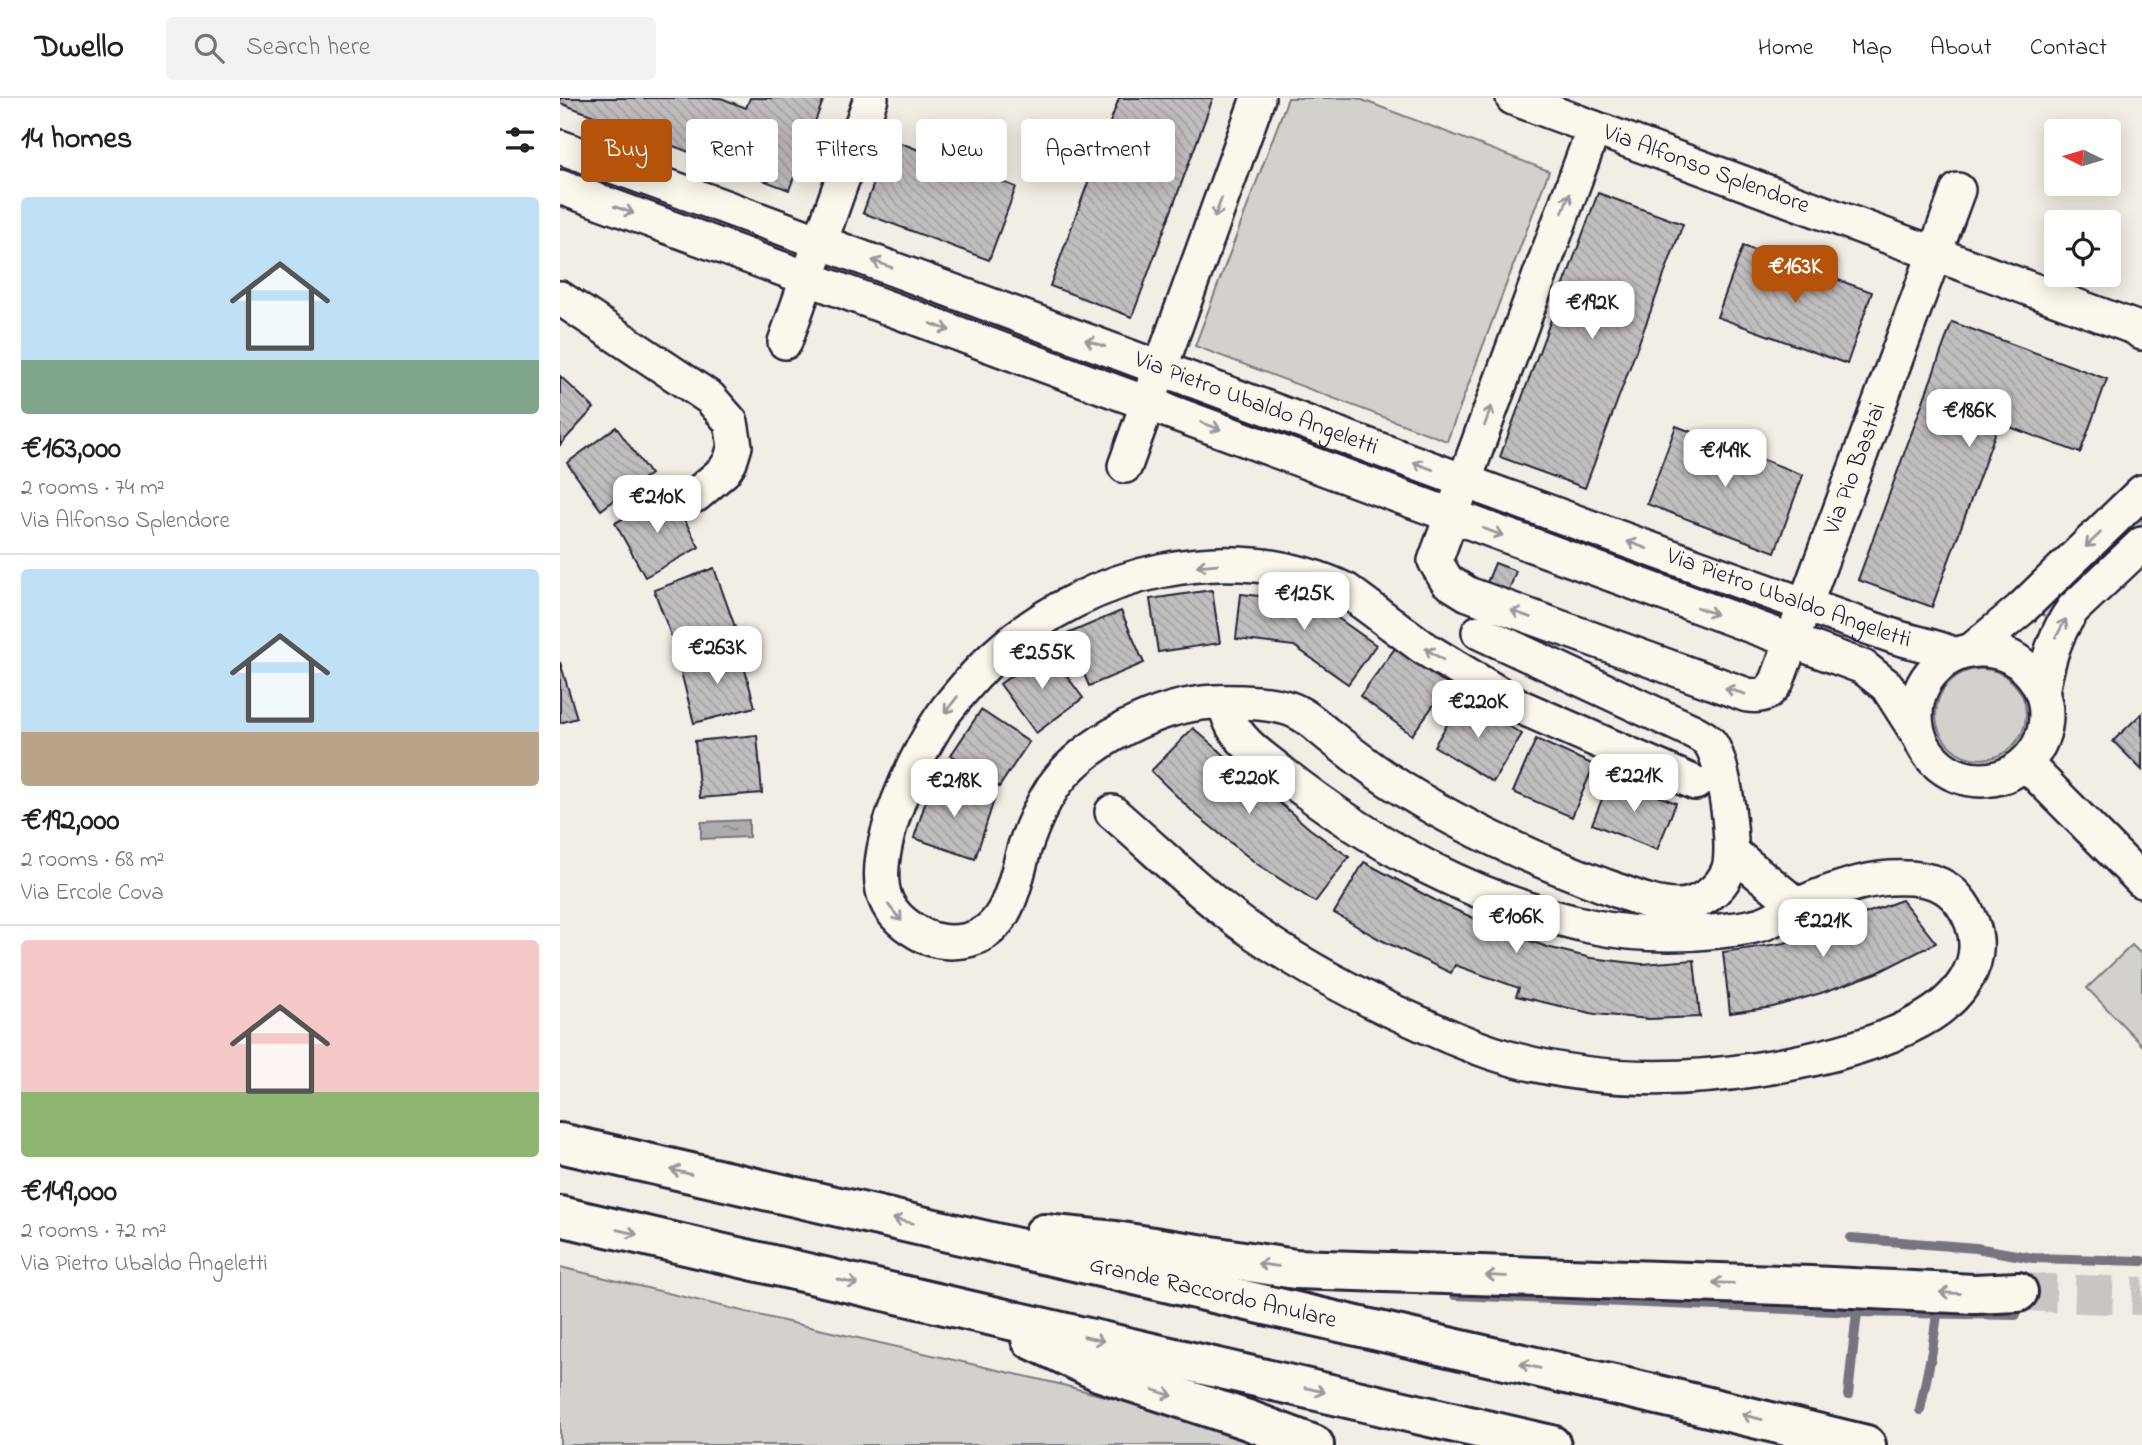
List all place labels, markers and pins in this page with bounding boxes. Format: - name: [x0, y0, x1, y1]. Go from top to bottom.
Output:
- pin: €163K: [1746, 246, 1844, 305]
- pin: €192K: [1543, 282, 1641, 341]
- pin: €186K: [1920, 390, 2018, 449]
- pin: €149K: [1676, 430, 1774, 489]
- pin: €210K: [608, 476, 706, 535]
- pin: €125K: [1255, 573, 1353, 632]
- pin: €263K: [668, 626, 766, 686]
- pin: €255K: [993, 632, 1091, 691]
- pin: €220K: [1429, 680, 1527, 740]
- pin: €221K: [1585, 754, 1683, 814]
- pin: €220K: [1200, 756, 1298, 816]
- pin: €218K: [905, 760, 1003, 819]
- pin: €106K: [1467, 896, 1565, 955]
- pin: €221K: [1774, 900, 1872, 959]

